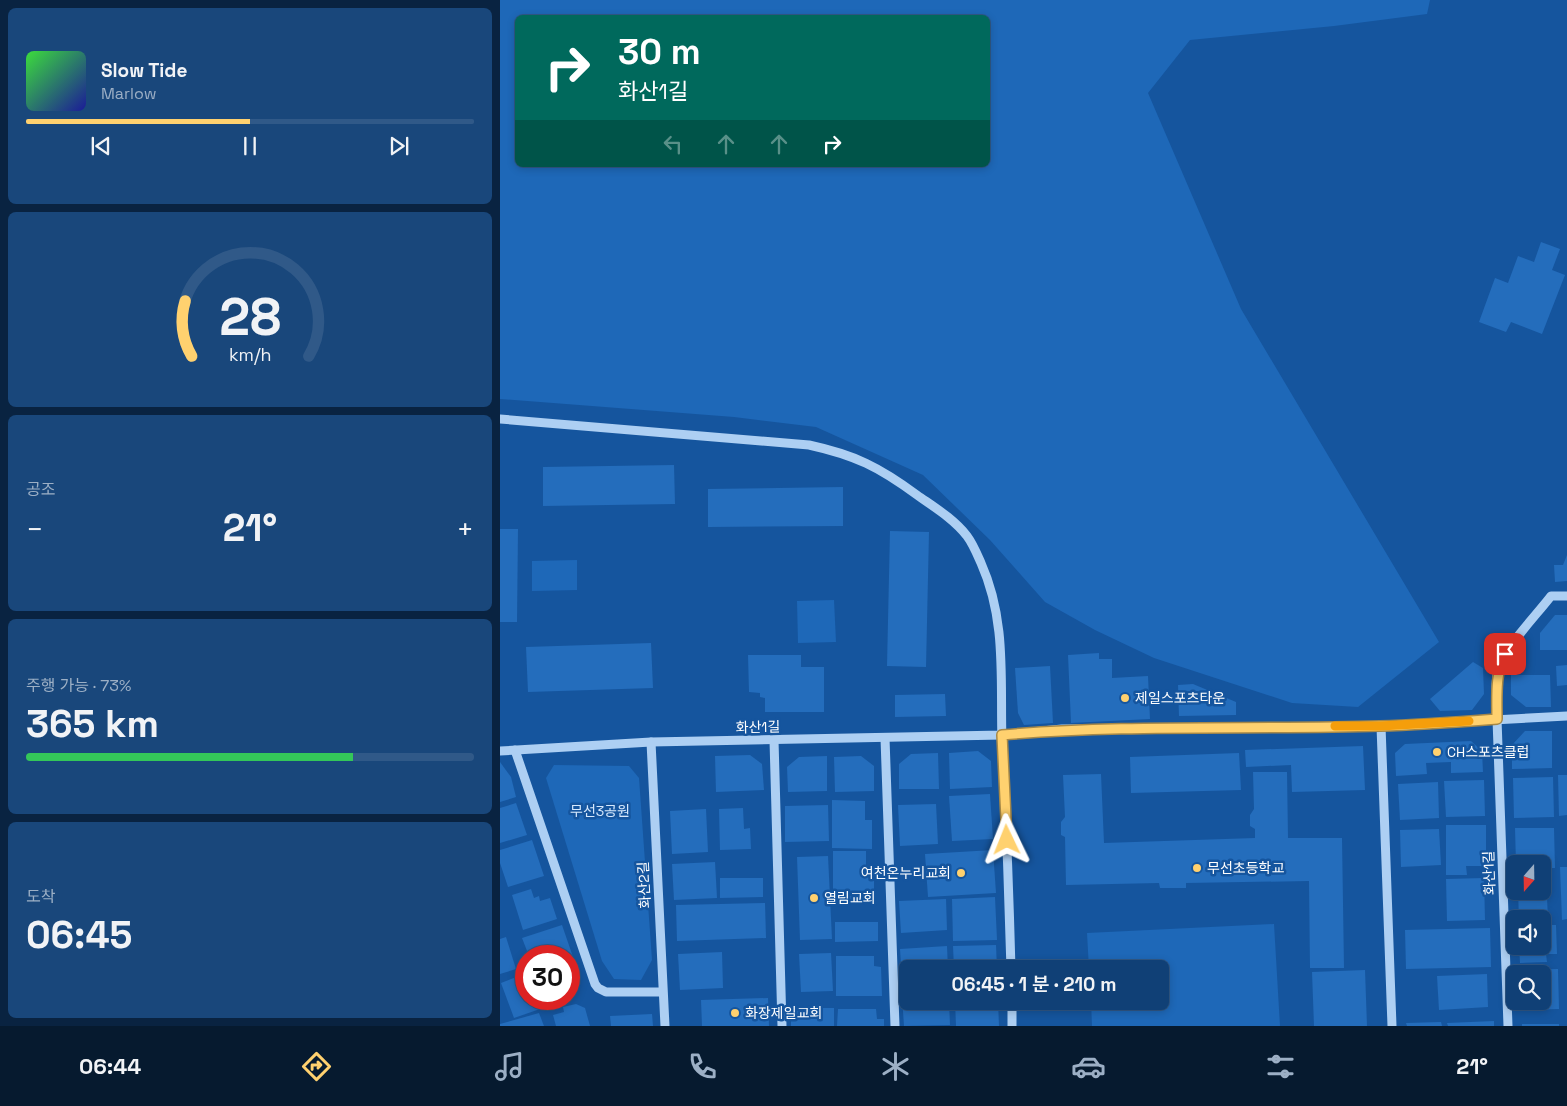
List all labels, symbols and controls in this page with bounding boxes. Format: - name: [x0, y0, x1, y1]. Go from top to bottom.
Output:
- text: 30 m: [618, 30, 701, 74]
- icon: right: [535, 35, 600, 100]
- text: Slow Tide: [101, 58, 187, 83]
- text: 화산1길: [618, 77, 688, 105]
- text: Marlow: [101, 83, 157, 104]
- icon: left: [659, 130, 687, 158]
- icon: ahead: [712, 130, 740, 158]
- icon: ahead: [765, 130, 793, 158]
- icon: right: [818, 130, 846, 158]
- icon: previous: [87, 132, 115, 160]
- icon: pause: [236, 132, 264, 160]
- icon: next: [385, 132, 413, 160]
- text: 28: [219, 284, 281, 350]
- text: km/h: [229, 343, 271, 366]
- text: 공조: [26, 479, 55, 500]
- text: 21°: [223, 504, 277, 552]
- text: −: [26, 511, 43, 547]
- text: +: [457, 511, 474, 547]
- pin: [1484, 633, 1526, 675]
- icon: arrive: [1491, 640, 1519, 668]
- text: 주행 가능 · 73%: [26, 675, 131, 696]
- place label: 제일스포츠타운: [1135, 689, 1225, 707]
- marker: 제일스포츠타운: [1119, 692, 1131, 704]
- text: 365 km: [26, 700, 159, 748]
- street label: 화산1길: [736, 718, 780, 736]
- place label: CH스포츠클럽: [1447, 743, 1530, 761]
- marker: CH스포츠클럽: [1431, 746, 1443, 758]
- park label: 무선3공원: [570, 802, 630, 820]
- position arrow: [980, 813, 1032, 865]
- street label: 화산1길: [1479, 850, 1499, 896]
- north arrow: [1506, 855, 1551, 900]
- map controls: [1506, 855, 1551, 1010]
- place label: 무선초등학교: [1207, 859, 1284, 877]
- street label: 화산2길: [634, 861, 654, 909]
- marker: 무선초등학교: [1191, 862, 1203, 874]
- place label: 여천온누리교회: [861, 864, 951, 882]
- marker: 여천온누리교회: [955, 867, 967, 879]
- text: 도착: [26, 886, 55, 907]
- place label: 열림교회: [824, 889, 876, 907]
- marker: 열림교회: [808, 892, 820, 904]
- button: sound: [1506, 910, 1551, 955]
- text: 06:45: [26, 911, 132, 959]
- speed limit sign: 30: [515, 945, 580, 1010]
- button: search: [1506, 965, 1551, 1010]
- text: 06:45 · 1 분 · 210 m: [952, 972, 1116, 997]
- place label: 화장제일교회: [745, 1004, 822, 1022]
- marker: 화장제일교회: [729, 1007, 741, 1019]
- icon: directions: [299, 1049, 334, 1084]
- icon: music: [492, 1049, 527, 1084]
- icon: phone: [685, 1049, 720, 1084]
- icon: climate: [878, 1049, 913, 1084]
- icon: car: [1071, 1049, 1106, 1084]
- icon: filters: [1263, 1049, 1298, 1084]
- text: 06:44: [79, 1052, 141, 1080]
- text: 21°: [1456, 1052, 1488, 1080]

